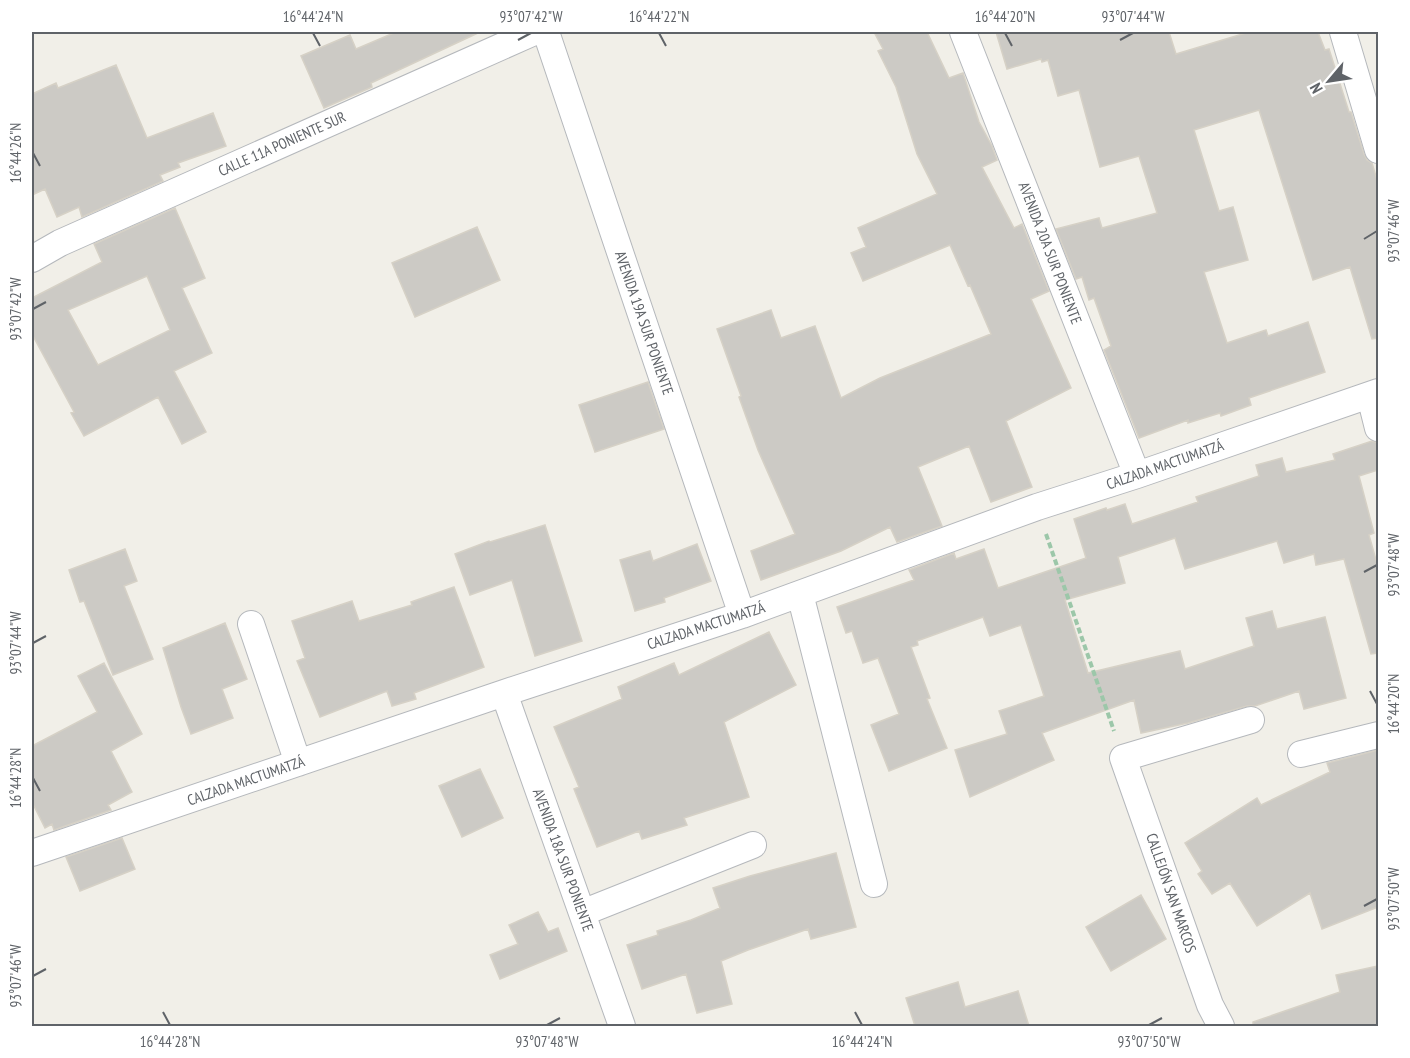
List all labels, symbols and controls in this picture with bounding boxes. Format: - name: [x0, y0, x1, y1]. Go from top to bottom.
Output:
- text: 16°44'24"N: [283, 7, 343, 26]
- text: 93°07'42"W: [499, 7, 563, 26]
- text: 16°44'22"N: [629, 7, 689, 26]
- text: 16°44'20"N: [975, 7, 1035, 26]
- text: 93°07'44"W: [1101, 7, 1165, 26]
- north arrow: [1299, 51, 1359, 111]
- text: N: [1305, 80, 1327, 97]
- street label: CALLE 11A PONIENTE SUR: [215, 107, 349, 180]
- text: 16°44'26"N: [6, 123, 25, 183]
- street label: AVENIDA 20A SUR PONIENTE: [1015, 179, 1086, 327]
- text: 93°07'46"W: [1384, 199, 1403, 263]
- street label: AVENIDA 19A SUR PONIENTE: [611, 248, 678, 397]
- text: 93°07'42"W: [6, 277, 25, 341]
- street label: CALZADA MACTUMATZÁ: [1104, 435, 1227, 494]
- text: 93°07'48"W: [1384, 533, 1403, 597]
- street label: CALZADA MACTUMATZÁ: [645, 597, 768, 654]
- text: 93°07'44"W: [6, 611, 25, 675]
- text: 16°44'20"N: [1384, 674, 1403, 734]
- text: 16°44'28"N: [6, 748, 25, 808]
- street label: CALZADA MACTUMATZÁ: [185, 751, 308, 810]
- street label: AVENIDA 18A SUR PONIENTE: [529, 786, 598, 934]
- street label: CALLEJÓN SAN MARCOS: [1142, 831, 1201, 955]
- text: 93°07'50"W: [1384, 867, 1403, 931]
- text: 93°07'46"W: [6, 944, 25, 1008]
- text: 16°44'28"N: [140, 1032, 200, 1051]
- text: 93°07'48"W: [515, 1032, 579, 1051]
- text: 16°44'24"N: [832, 1032, 892, 1051]
- text: 93°07'50"W: [1117, 1032, 1181, 1051]

